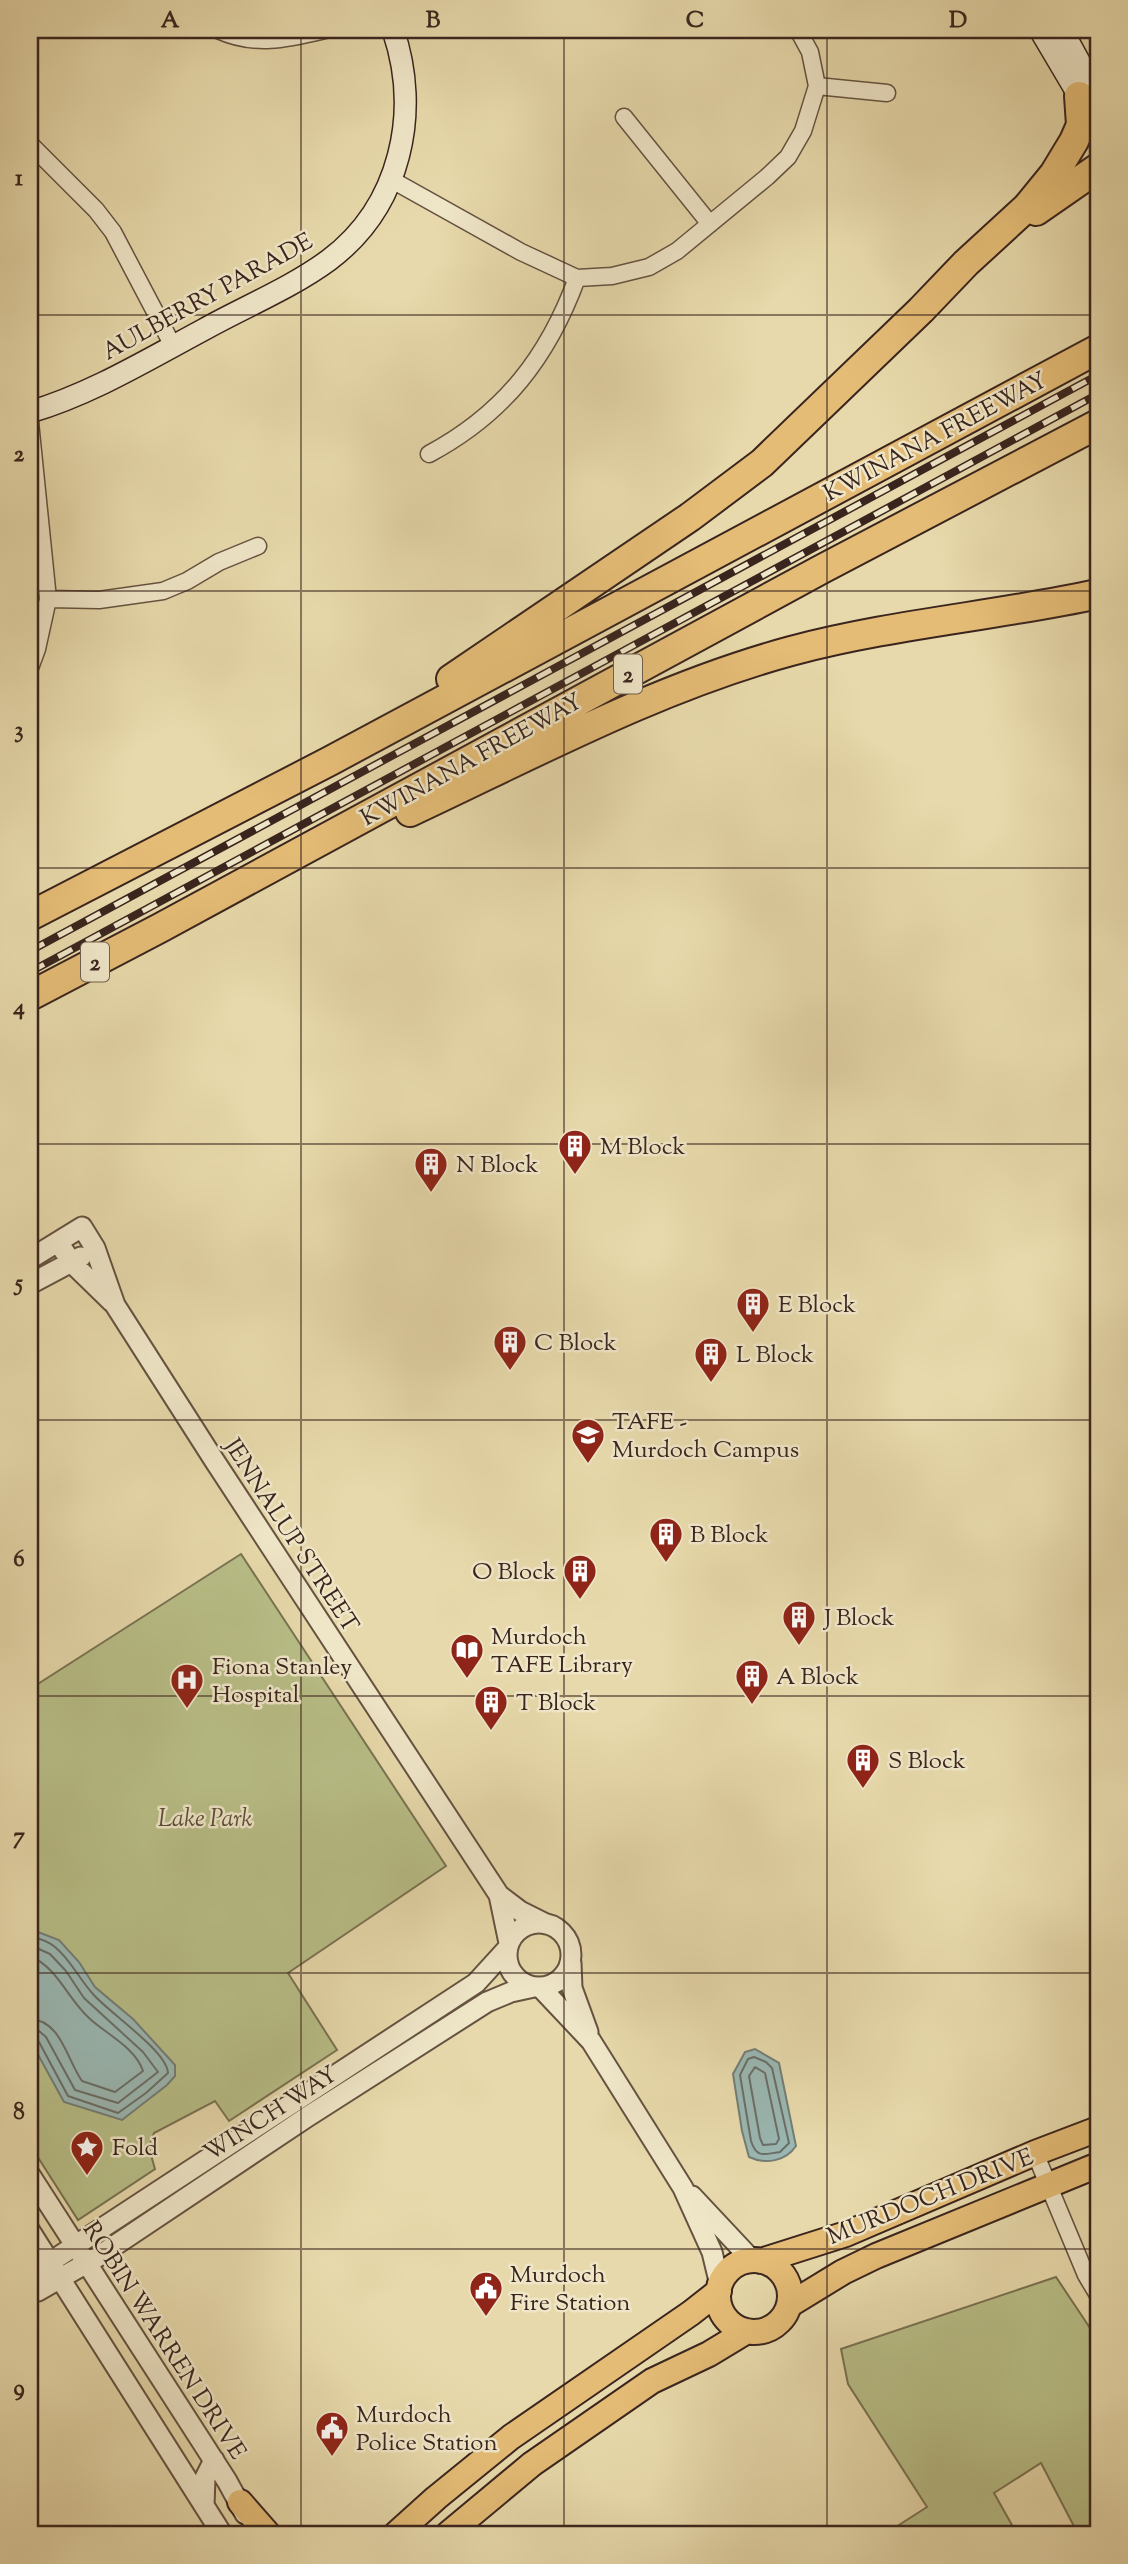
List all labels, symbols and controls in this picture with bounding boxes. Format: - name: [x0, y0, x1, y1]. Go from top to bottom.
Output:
- text: A: [161, 5, 180, 38]
- text: B: [426, 5, 441, 38]
- text: C: [686, 5, 704, 38]
- text: D: [949, 5, 967, 38]
- text: 1: [15, 163, 23, 196]
- street label: AULBERRY PARADE: [96, 225, 320, 370]
- street label: KWINANA FREEWAY: [818, 364, 1054, 511]
- text: 2: [14, 439, 25, 472]
- road number: 2: [614, 654, 642, 694]
- street label: KWINANA FREEWAY: [355, 686, 589, 836]
- text: 3: [14, 715, 24, 748]
- road number: 2: [81, 942, 109, 981]
- text: 4: [12, 992, 25, 1025]
- building icon: M Block: [556, 1127, 594, 1176]
- place label: M Block: [600, 1131, 686, 1165]
- building icon: N Block: [412, 1145, 450, 1194]
- place label: N Block: [456, 1149, 539, 1183]
- text: 5: [13, 1268, 23, 1301]
- building icon: E Block: [734, 1285, 772, 1334]
- place label: E Block: [778, 1289, 856, 1323]
- building icon: C Block: [491, 1323, 529, 1372]
- place label: C Block: [534, 1327, 617, 1361]
- building icon: L Block: [692, 1335, 730, 1384]
- place label: L Block: [736, 1339, 814, 1373]
- place label: TAFE - Murdoch Campus: [612, 1406, 799, 1468]
- school or university icon: TAFE - Murdoch Campus: [569, 1416, 607, 1465]
- street label: JENNALUP STREET: [214, 1431, 366, 1640]
- building icon: B Block: [647, 1515, 685, 1564]
- place label: B Block: [690, 1519, 769, 1553]
- text: 6: [13, 1544, 25, 1577]
- building icon: O Block: [561, 1552, 599, 1601]
- place label: O Block: [472, 1556, 556, 1590]
- building icon: J Block: [780, 1598, 818, 1647]
- place label: J Block: [822, 1602, 894, 1636]
- place label: Murdoch TAFE Library: [491, 1621, 633, 1683]
- library icon: Murdoch TAFE Library: [448, 1631, 486, 1680]
- place label: Fiona Stanley Hospital: [212, 1651, 352, 1713]
- building icon: A Block: [733, 1657, 771, 1706]
- hospital icon: Fiona Stanley Hospital: [168, 1661, 206, 1710]
- place label: A Block: [776, 1661, 859, 1695]
- building icon: T Block: [472, 1683, 510, 1732]
- place label: T Block: [516, 1687, 596, 1721]
- building icon: S Block: [844, 1741, 882, 1790]
- place label: S Block: [888, 1745, 966, 1779]
- park label: Lake Park: [158, 1803, 252, 1837]
- text: 7: [13, 1821, 25, 1854]
- street label: WINCH WAY: [197, 2059, 345, 2171]
- text: 8: [13, 2097, 25, 2130]
- place icon: Fold: [68, 2128, 106, 2177]
- place label: Fold: [112, 2132, 158, 2166]
- street label: MURDOCH DRIVE: [822, 2141, 1039, 2255]
- street label: ROBIN WARREN DRIVE: [73, 2215, 254, 2467]
- place label: Murdoch Fire Station: [510, 2259, 630, 2321]
- public building icon: Murdoch Fire Station: [467, 2269, 505, 2318]
- text: 9: [13, 2373, 25, 2406]
- place label: Murdoch Police Station: [356, 2399, 498, 2461]
- public building icon: Murdoch Police Station: [313, 2409, 351, 2458]

